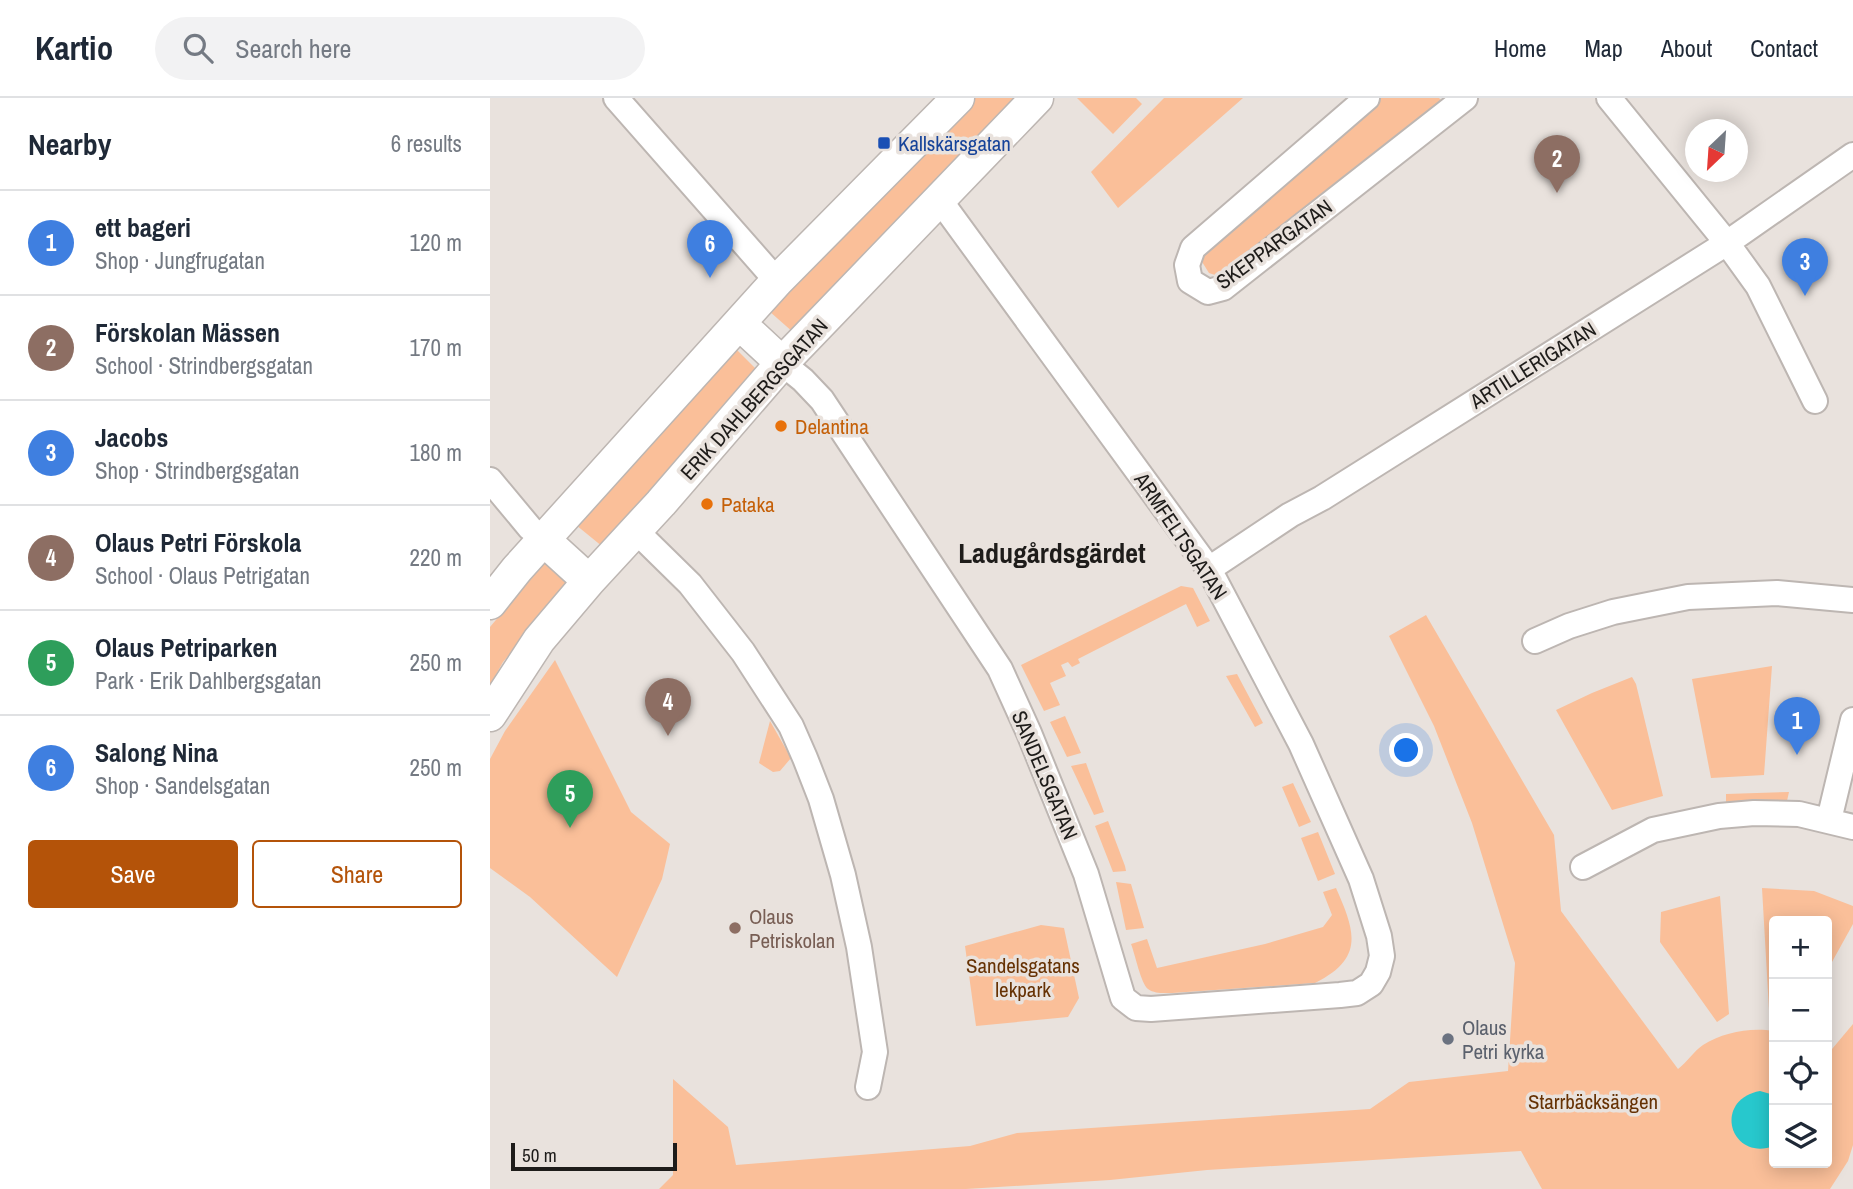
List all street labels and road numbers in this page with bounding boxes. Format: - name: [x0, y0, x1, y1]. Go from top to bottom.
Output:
- street label: SKEPPARGATAN: [1210, 192, 1338, 296]
- street label: ERIK DAHLBERGSGATAN: [674, 312, 834, 486]
- street label: ARTILLERIGATAN: [1464, 315, 1602, 416]
- street label: ARMFELTSGATAN: [1127, 466, 1234, 605]
- street label: SANDELSGATAN: [1005, 706, 1085, 844]

